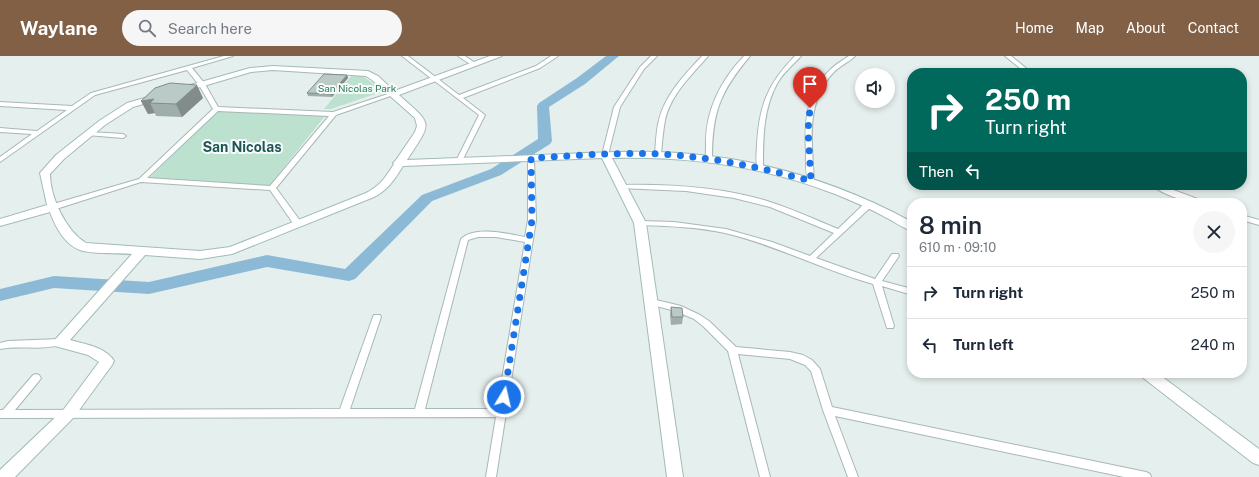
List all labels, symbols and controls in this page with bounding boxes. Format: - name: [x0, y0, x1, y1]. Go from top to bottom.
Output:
- search box: [122, 10, 402, 46]
- text: Waylane: [20, 17, 98, 39]
- icon: search: [136, 17, 158, 39]
- text: Search here: [168, 20, 252, 37]
- text: Home: [1015, 20, 1054, 36]
- text: Map: [1076, 20, 1104, 36]
- text: About: [1126, 20, 1166, 36]
- text: Contact: [1188, 20, 1239, 36]
- pin: [793, 67, 827, 108]
- map controls: [855, 68, 895, 108]
- button: sound: [855, 68, 895, 108]
- icon: arrive: [799, 73, 821, 95]
- park label: San Nicolas Park: [318, 82, 397, 94]
- text: 250 m: [985, 83, 1071, 116]
- icon: right: [919, 84, 971, 136]
- text: Turn right: [985, 117, 1067, 138]
- district label: San Nicolas: [202, 139, 282, 155]
- icon: left: [962, 160, 984, 182]
- text: Then: [919, 163, 954, 180]
- text: 8 min: [919, 211, 982, 239]
- button: close: [1193, 211, 1235, 253]
- text: 610 m · 09:10: [919, 240, 996, 255]
- icon: right: [919, 282, 941, 304]
- text: Turn right: [953, 284, 1023, 301]
- text: 250 m: [1191, 284, 1235, 301]
- icon: left: [919, 334, 941, 356]
- text: Turn left: [953, 336, 1014, 353]
- text: 240 m: [1191, 336, 1235, 353]
- position arrow: [483, 376, 525, 418]

